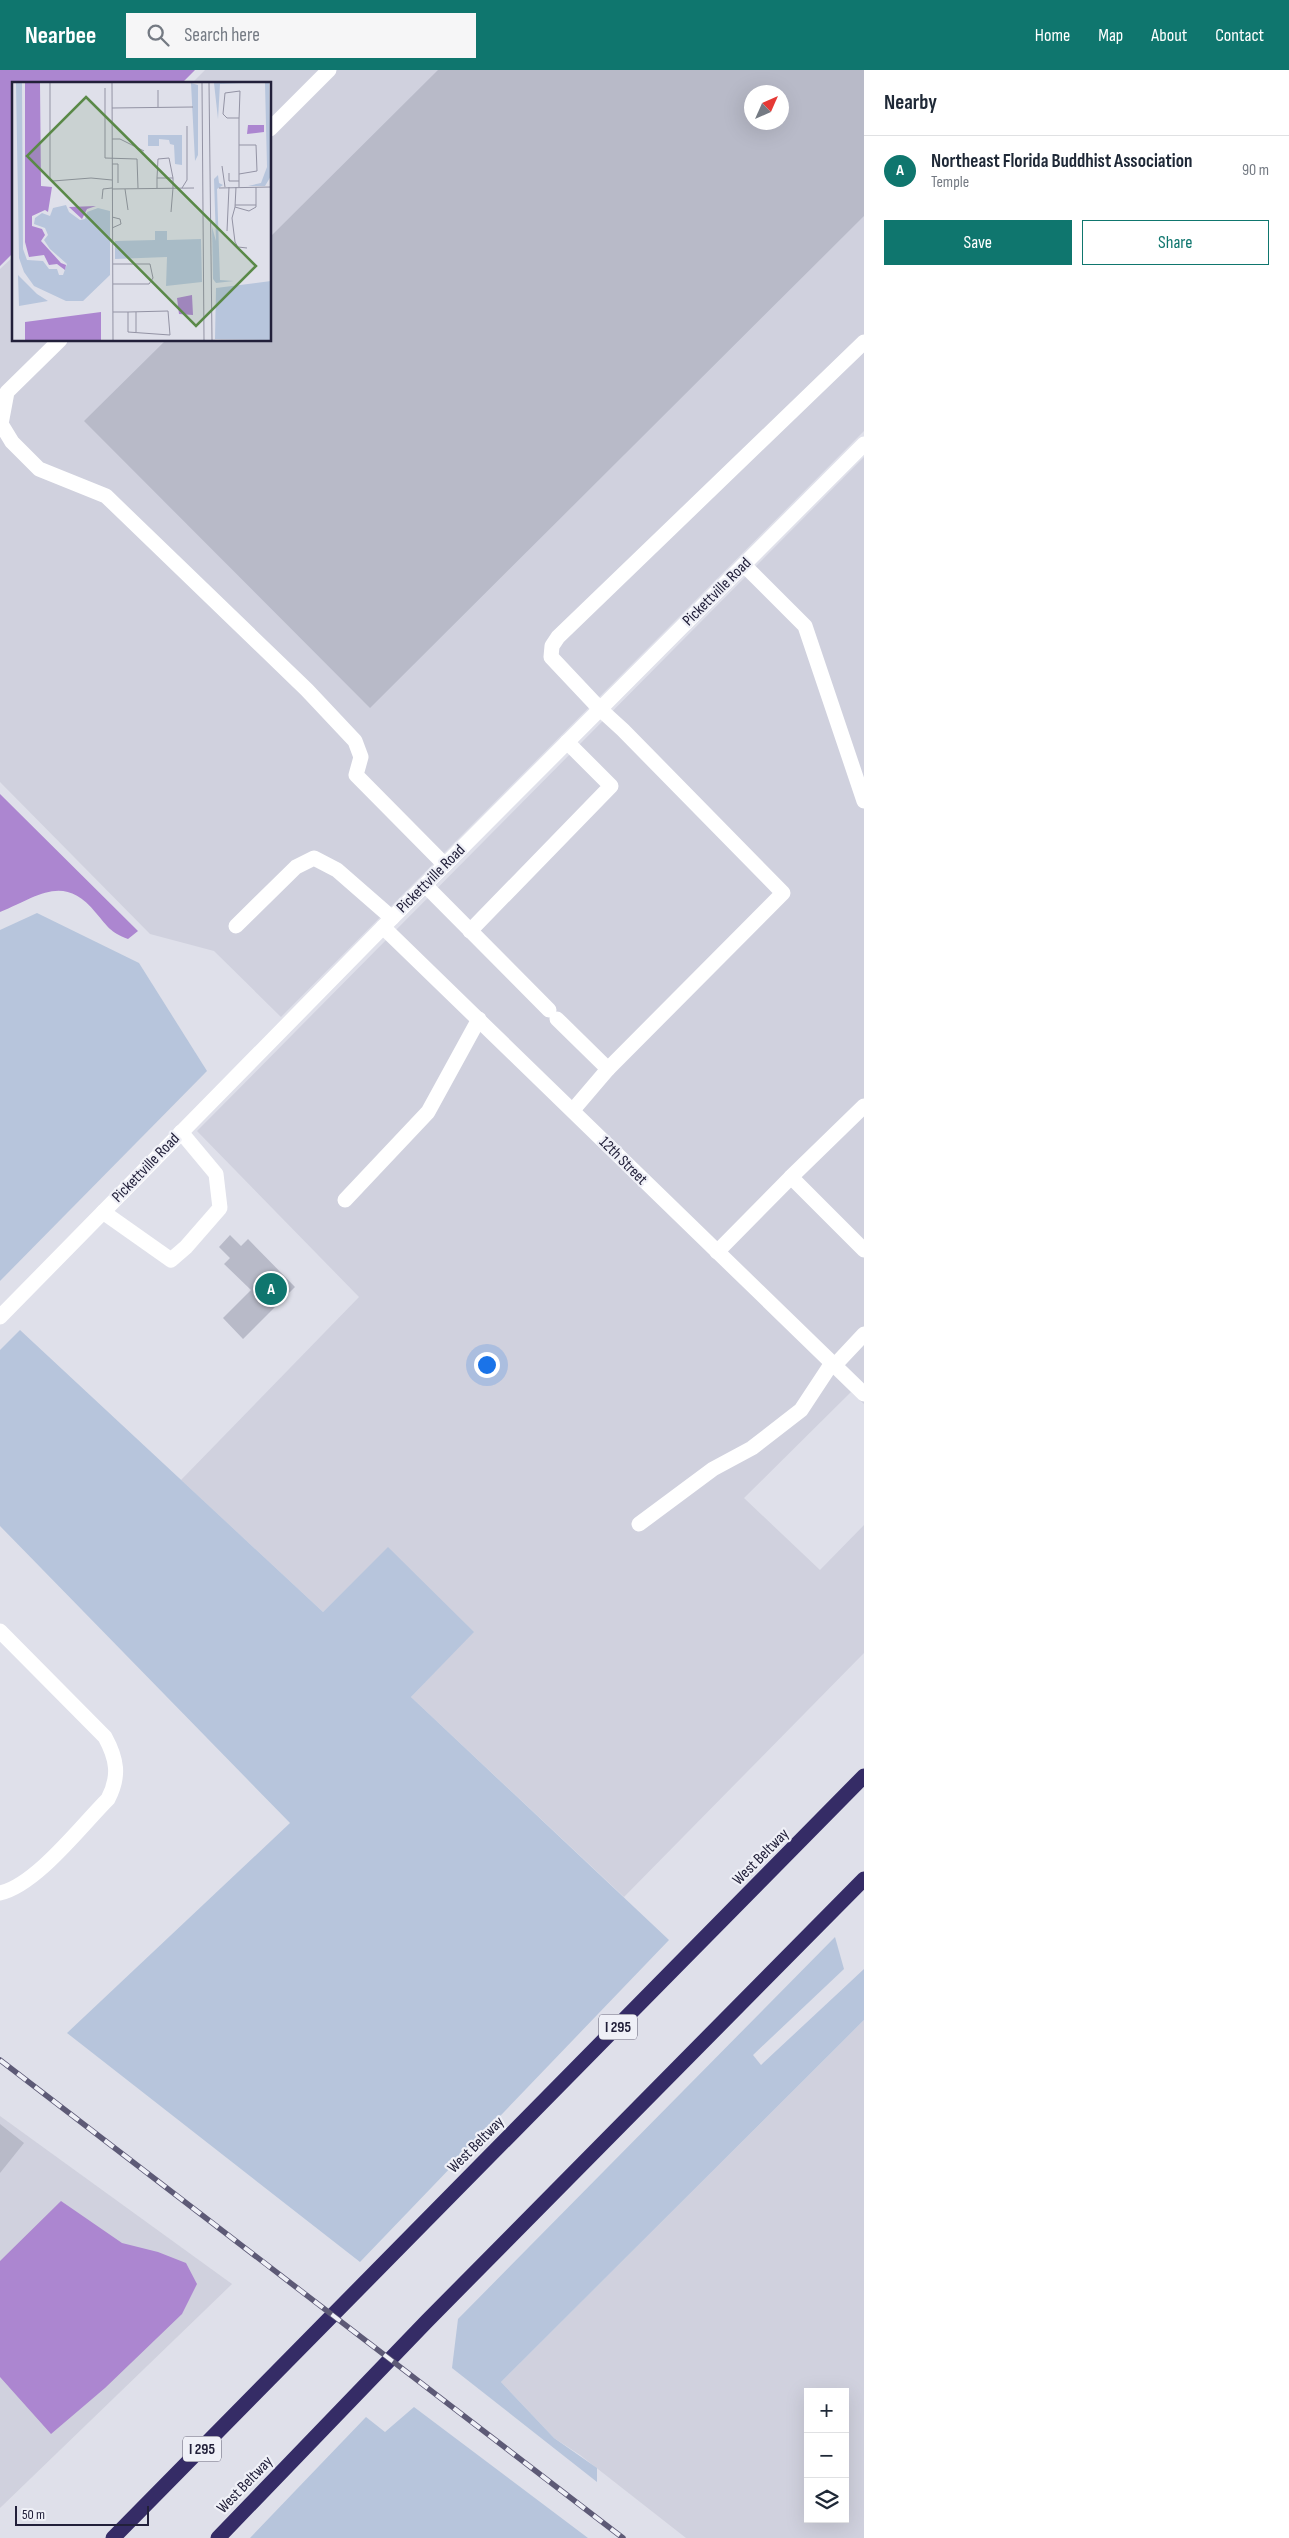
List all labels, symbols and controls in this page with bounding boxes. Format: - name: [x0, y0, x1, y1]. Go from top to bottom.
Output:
- search box: [126, 13, 476, 58]
- text: Nearbee: [25, 21, 96, 50]
- icon: search: [144, 21, 172, 49]
- text: Search here: [184, 24, 260, 47]
- text: Home: [1035, 25, 1070, 46]
- text: Map: [1098, 25, 1123, 46]
- text: About: [1151, 25, 1187, 46]
- text: Contact: [1215, 25, 1264, 46]
- inset map: [12, 82, 271, 341]
- north arrow: [744, 85, 789, 130]
- text: Nearby: [884, 90, 937, 115]
- text: Northeast Florida Buddhist Association: [931, 150, 1192, 173]
- text: A: [896, 161, 904, 180]
- text: 90 m: [1242, 161, 1269, 180]
- text: Temple: [931, 173, 969, 192]
- button: Save: [884, 220, 1072, 265]
- button: Share: [1082, 220, 1269, 265]
- street label: Pickettville Road: [679, 554, 755, 630]
- street label: Pickettville Road: [393, 841, 469, 917]
- street label: Pickettville Road: [108, 1129, 184, 1207]
- street label: 12th Street: [595, 1133, 651, 1189]
- pin: A: [255, 1270, 287, 1308]
- your location: [474, 1352, 500, 1378]
- street label: West Beltway: [729, 1825, 793, 1889]
- road number: I 295: [599, 2014, 637, 2040]
- street label: West Beltway: [444, 2113, 508, 2177]
- map controls: [804, 2388, 849, 2523]
- button: +: [804, 2388, 849, 2433]
- button: −: [804, 2433, 849, 2478]
- road number: I 295: [183, 2436, 221, 2462]
- street label: West Beltway: [213, 2452, 277, 2518]
- button: layers: [804, 2478, 849, 2523]
- scale bar: [15, 2503, 149, 2526]
- text: 50 m: [22, 2506, 45, 2523]

